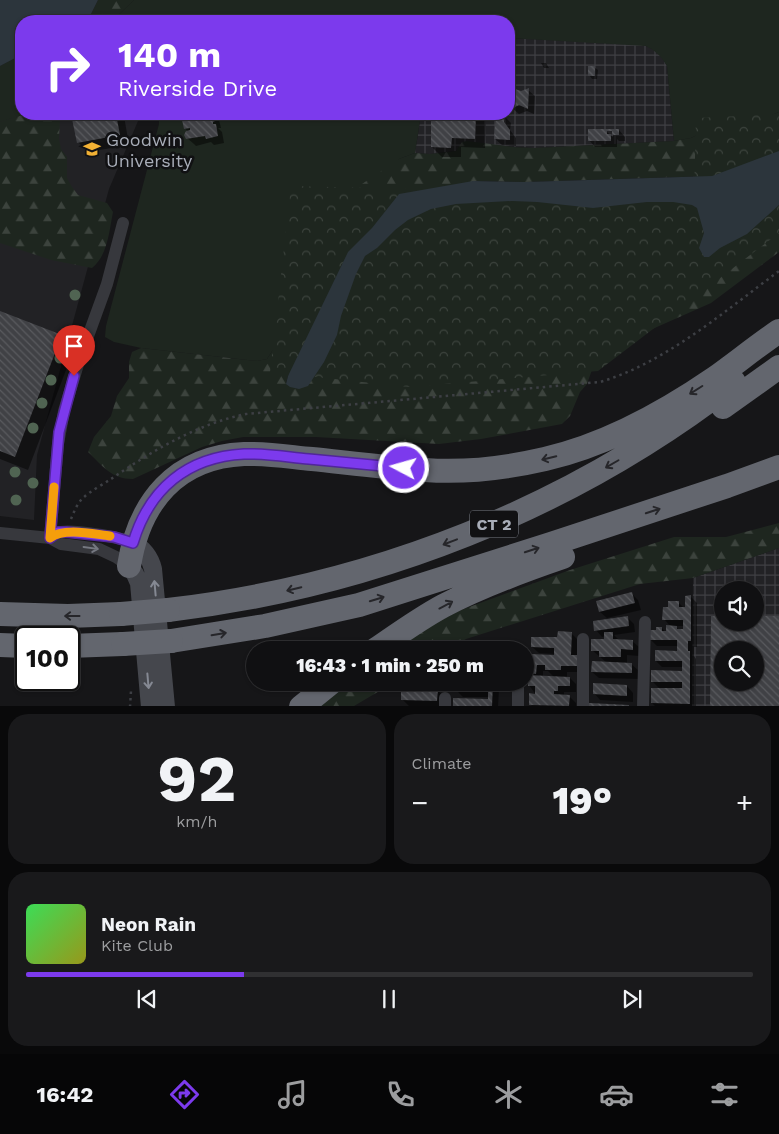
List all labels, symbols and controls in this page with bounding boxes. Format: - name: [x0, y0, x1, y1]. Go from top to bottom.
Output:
- text: 140 m: [118, 34, 221, 76]
- icon: right: [35, 35, 100, 100]
- text: Riverside Drive: [118, 76, 277, 101]
- place label: Goodwin University: [106, 129, 193, 171]
- school or university icon: Goodwin University: [82, 139, 102, 159]
- pin: [53, 325, 95, 376]
- icon: arrive: [60, 332, 88, 360]
- one-way arrow: [690, 385, 704, 395]
- position arrow: [377, 441, 429, 493]
- one-way arrow: [542, 454, 558, 463]
- one-way arrow: [604, 459, 619, 469]
- one-way arrow: [644, 505, 660, 515]
- road number: CT 2: [470, 510, 518, 538]
- one-way arrow: [443, 538, 458, 547]
- one-way arrow: [82, 543, 98, 553]
- one-way arrow: [524, 545, 540, 555]
- one-way arrow: [150, 581, 160, 597]
- map controls: [714, 581, 764, 691]
- button: sound: [714, 581, 764, 631]
- one-way arrow: [287, 585, 303, 594]
- one-way arrow: [369, 594, 385, 604]
- one-way arrow: [438, 600, 453, 610]
- one-way arrow: [64, 611, 80, 621]
- speed limit sign: 100: [15, 626, 80, 691]
- one-way arrow: [211, 629, 227, 639]
- button: search: [714, 641, 764, 691]
- text: 16:43 · 1 min · 250 m: [296, 654, 484, 677]
- one-way arrow: [143, 673, 153, 689]
- text: 92: [157, 741, 236, 817]
- text: Climate: [412, 754, 472, 773]
- text: 19°: [552, 779, 612, 823]
- text: −: [412, 786, 428, 819]
- text: +: [736, 786, 753, 819]
- text: km/h: [176, 812, 217, 831]
- text: Neon Rain: [101, 913, 196, 936]
- text: Kite Club: [101, 936, 173, 955]
- icon: previous: [133, 985, 161, 1013]
- icon: pause: [375, 985, 403, 1013]
- icon: next: [618, 985, 646, 1013]
- icon: directions: [167, 1077, 202, 1112]
- icon: music: [275, 1077, 310, 1112]
- icon: phone: [383, 1077, 418, 1112]
- icon: climate: [491, 1077, 526, 1112]
- icon: car: [599, 1077, 634, 1112]
- icon: filters: [707, 1077, 742, 1112]
- text: 16:42: [37, 1082, 93, 1107]

